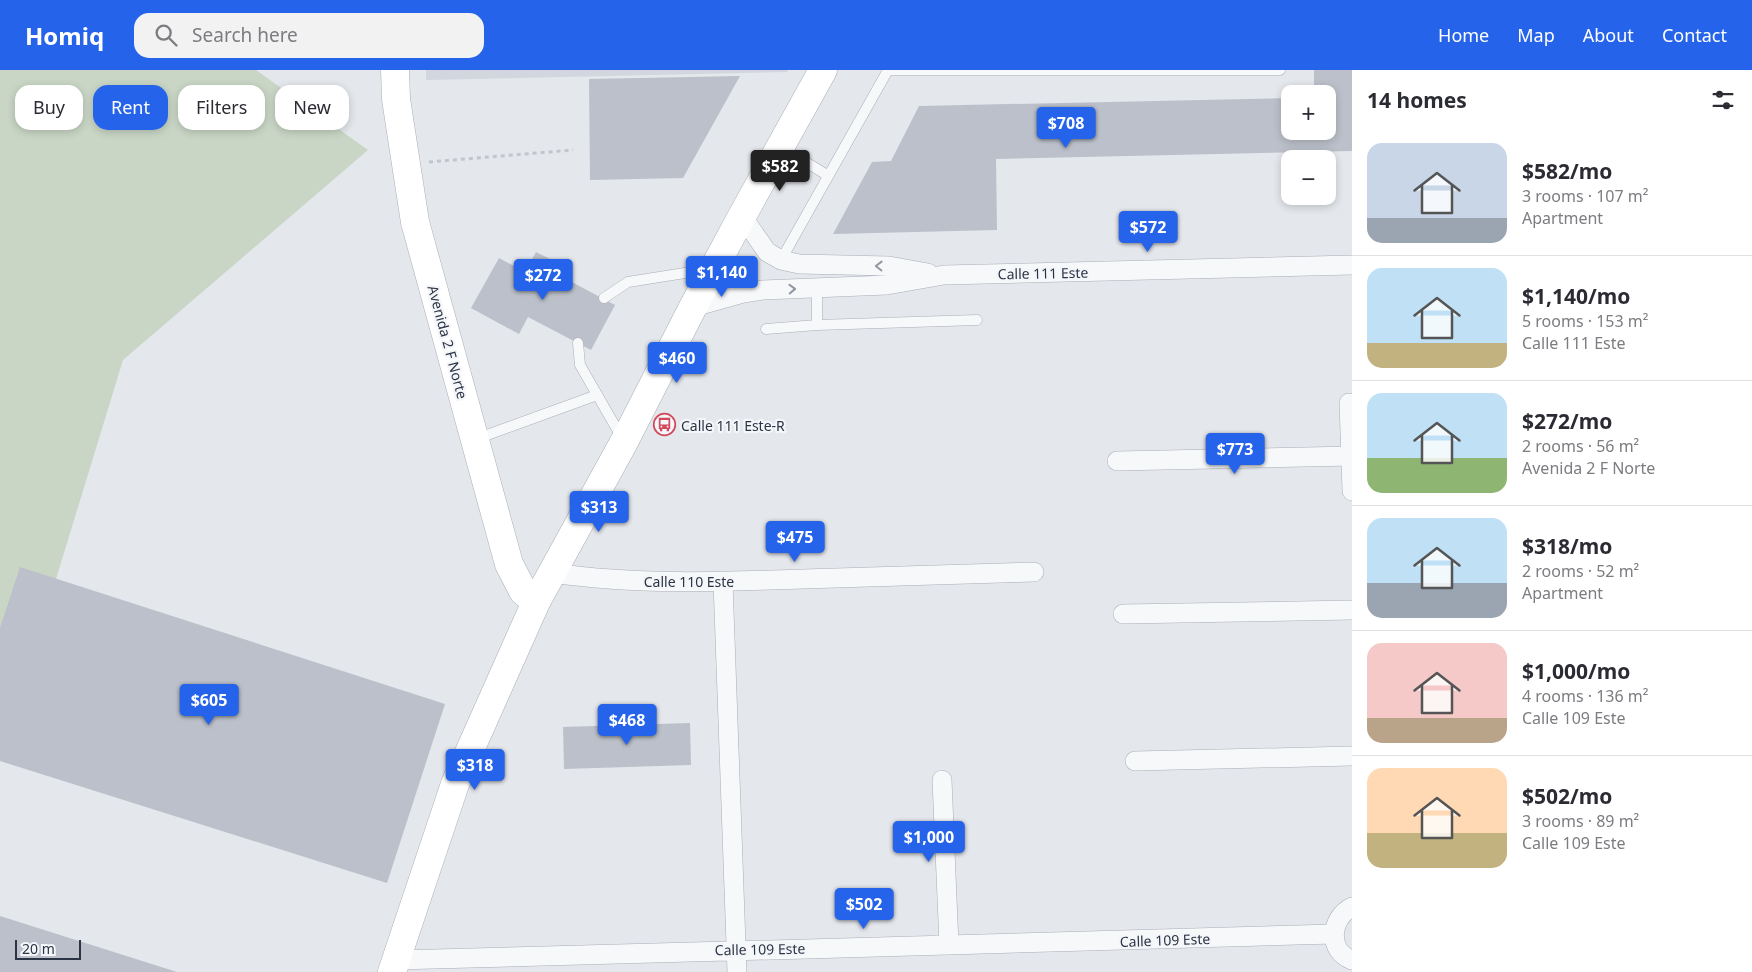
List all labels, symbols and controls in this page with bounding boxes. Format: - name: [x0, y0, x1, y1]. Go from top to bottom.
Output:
- search box: [134, 13, 484, 58]
- text: Homiq: [25, 19, 104, 52]
- icon: search: [152, 21, 180, 49]
- text: Search here: [192, 22, 298, 48]
- text: Home: [1438, 23, 1489, 47]
- text: Map: [1517, 23, 1555, 47]
- text: About: [1583, 23, 1634, 47]
- text: Contact: [1662, 23, 1727, 47]
- chip: Buy: [15, 85, 83, 130]
- chip: Rent: [93, 85, 168, 130]
- chip: Filters: [178, 85, 265, 130]
- chip: New: [275, 85, 349, 130]
- map controls: [1281, 85, 1336, 205]
- button: +: [1281, 85, 1336, 140]
- text: 14 homes: [1367, 86, 1467, 114]
- icon: filters: [1709, 86, 1737, 114]
- pin: $708: [1036, 106, 1096, 149]
- text: $708: [1048, 112, 1084, 134]
- pin: $582: [750, 150, 810, 192]
- button: −: [1281, 150, 1336, 205]
- text: $582: [762, 155, 798, 177]
- text: $582/mo: [1522, 157, 1612, 185]
- icon: home: [1407, 163, 1467, 223]
- text: 3 rooms · 107 m²: [1522, 185, 1648, 207]
- text: Apartment: [1522, 207, 1603, 229]
- pin: $572: [1118, 210, 1178, 253]
- text: $572: [1130, 216, 1166, 238]
- pin: $1,140: [681, 256, 763, 298]
- pin: $272: [513, 258, 573, 301]
- text: $1,140: [697, 261, 747, 283]
- one-way arrow: [874, 261, 882, 271]
- street label: Calle 111 Este: [998, 263, 1089, 283]
- text: $272: [525, 264, 561, 286]
- text: $1,140/mo: [1522, 282, 1630, 310]
- street label: Avenida 2 F Norte: [424, 283, 472, 401]
- one-way arrow: [788, 284, 796, 294]
- icon: home: [1407, 288, 1467, 348]
- text: 5 rooms · 153 m²: [1522, 310, 1648, 332]
- text: Calle 111 Este: [1522, 332, 1626, 354]
- pin: $460: [647, 342, 707, 384]
- text: $460: [659, 347, 695, 369]
- text: $272/mo: [1522, 407, 1612, 435]
- bus stop icon: Calle 111 Este-R: [653, 413, 677, 437]
- icon: home: [1407, 413, 1467, 473]
- place label: Calle 111 Este-R: [681, 416, 785, 435]
- pin: $773: [1205, 432, 1265, 475]
- text: 2 rooms · 56 m²: [1522, 435, 1639, 457]
- text: $773: [1217, 438, 1253, 460]
- text: Avenida 2 F Norte: [1522, 457, 1655, 479]
- pin: $313: [569, 490, 629, 533]
- text: $313: [581, 496, 617, 518]
- pin: $475: [765, 520, 825, 563]
- text: $475: [777, 526, 813, 548]
- text: $318/mo: [1522, 532, 1612, 560]
- icon: home: [1407, 538, 1467, 598]
- text: 2 rooms · 52 m²: [1522, 560, 1639, 582]
- street label: Calle 110 Este: [644, 572, 734, 591]
- text: Apartment: [1522, 582, 1603, 604]
- text: $1,000/mo: [1522, 657, 1630, 685]
- icon: home: [1407, 663, 1467, 723]
- pin: $605: [179, 684, 239, 726]
- text: 4 rooms · 136 m²: [1522, 685, 1648, 707]
- text: $605: [191, 689, 227, 711]
- pin: $468: [597, 704, 657, 746]
- text: Calle 109 Este: [1522, 707, 1626, 729]
- text: $468: [609, 709, 645, 731]
- pin: $318: [445, 748, 505, 791]
- text: $318: [457, 754, 493, 776]
- text: $502/mo: [1522, 782, 1612, 810]
- icon: home: [1407, 788, 1467, 848]
- text: 3 rooms · 89 m²: [1522, 810, 1639, 832]
- pin: $1,000: [888, 820, 970, 863]
- text: $1,000: [904, 826, 954, 848]
- text: Calle 109 Este: [1522, 832, 1626, 854]
- pin: $502: [834, 888, 894, 930]
- text: $502: [846, 893, 882, 915]
- street label: Calle 109 Este: [1119, 929, 1211, 951]
- scale bar: [15, 937, 81, 960]
- text: 20 m: [22, 939, 55, 958]
- street label: Calle 109 Este: [715, 939, 806, 959]

